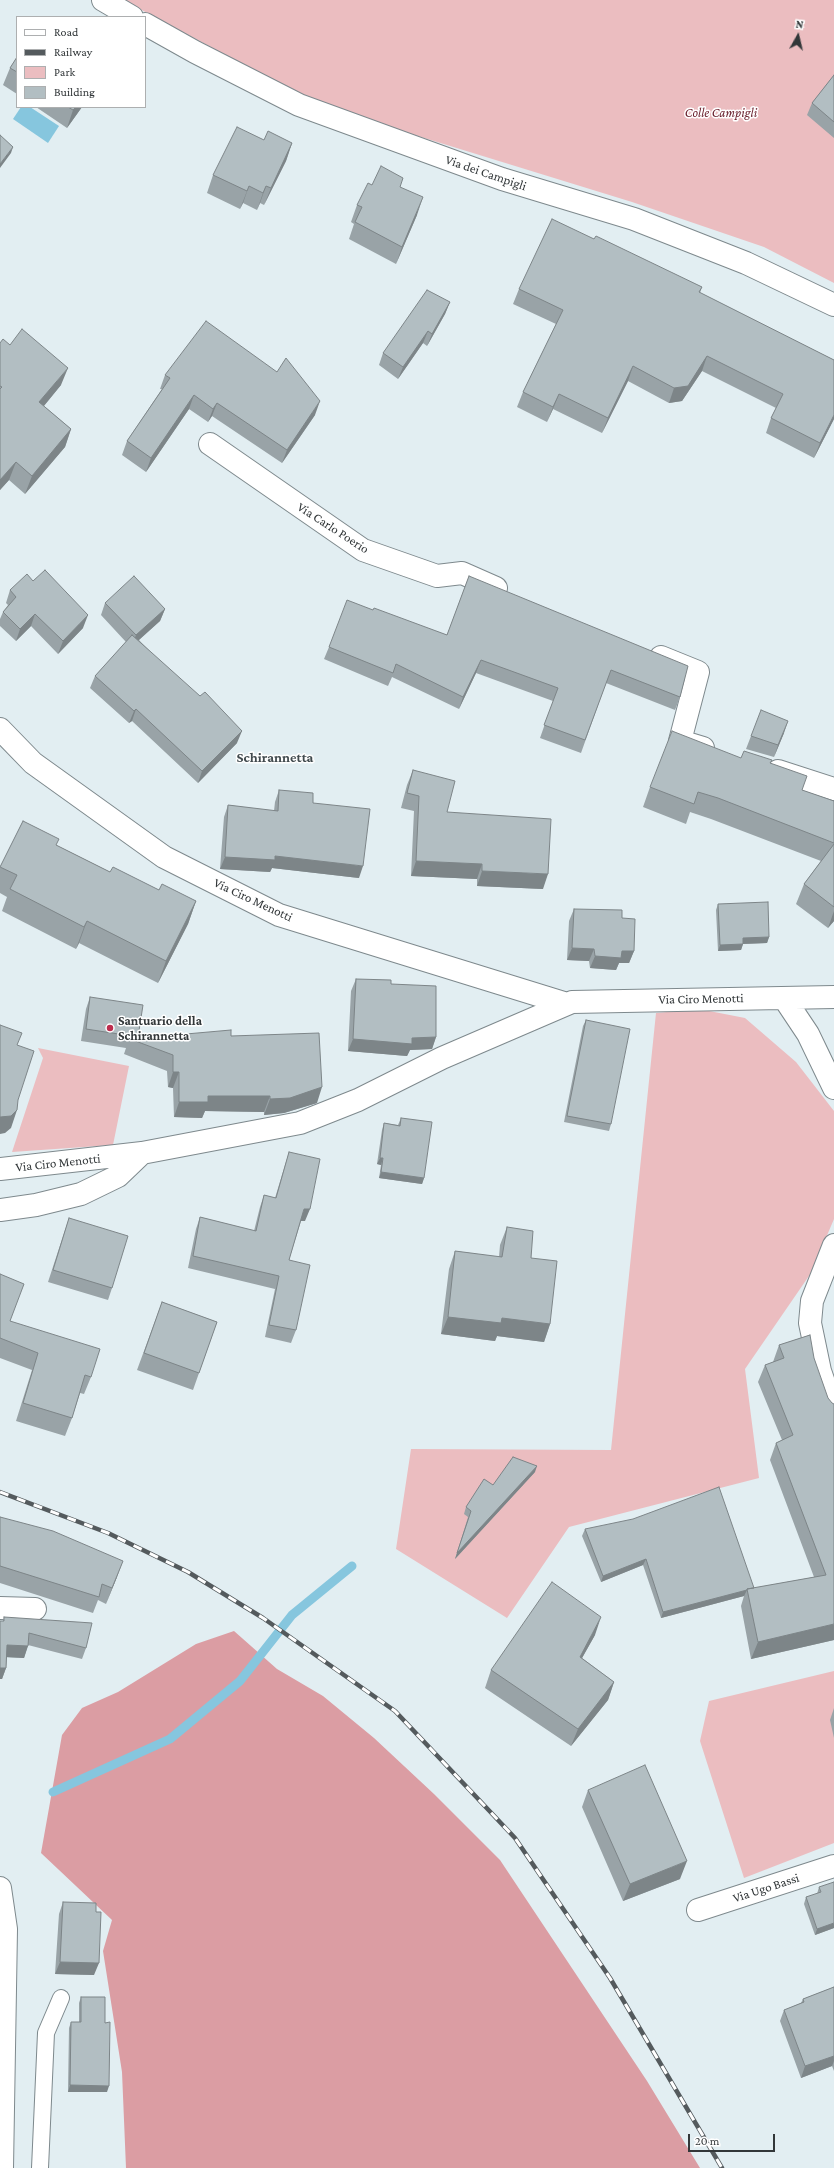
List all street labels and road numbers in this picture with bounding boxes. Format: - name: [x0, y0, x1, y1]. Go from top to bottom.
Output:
- street label: Via dei Campigli: [443, 152, 529, 194]
- street label: Via Carlo Poerio: [294, 499, 372, 557]
- street label: Via Ciro Menotti: [211, 875, 295, 925]
- street label: Via Ciro Menotti: [658, 990, 744, 1008]
- street label: Via Ciro Menotti: [15, 1151, 101, 1175]
- street label: Via Ugo Bassi: [731, 1870, 801, 1906]

